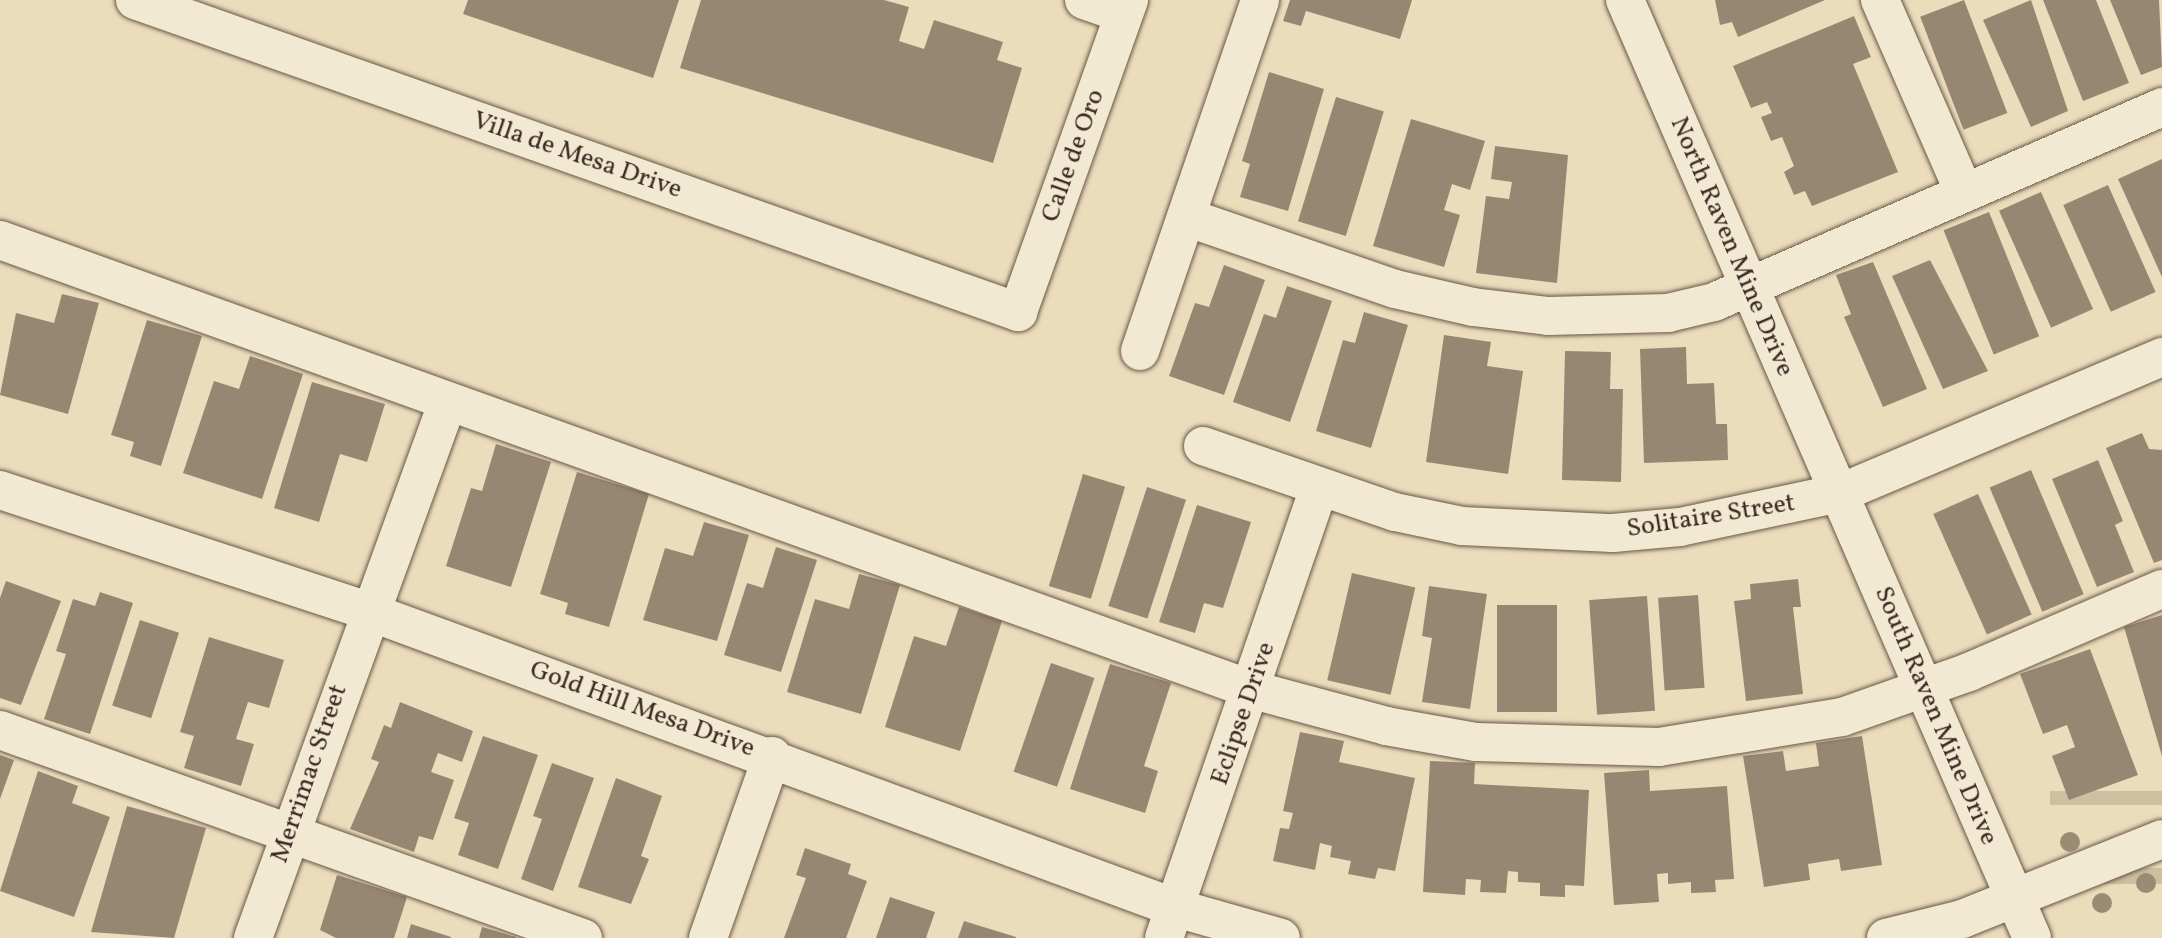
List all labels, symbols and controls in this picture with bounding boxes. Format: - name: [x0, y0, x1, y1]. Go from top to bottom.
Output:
- street label: Calle de Oro: [1036, 85, 1112, 227]
- street label: Villa de Mesa Drive: [468, 106, 686, 206]
- street label: North Raven Mine Drive: [1662, 113, 1800, 381]
- street label: Solitaire Street: [1625, 488, 1797, 546]
- street label: South Raven Mine Drive: [1866, 582, 2004, 850]
- street label: Eclipse Drive: [1205, 638, 1283, 790]
- street label: Gold Hill Mesa Drive: [525, 655, 759, 765]
- street label: Merrimac Street: [265, 681, 355, 867]

